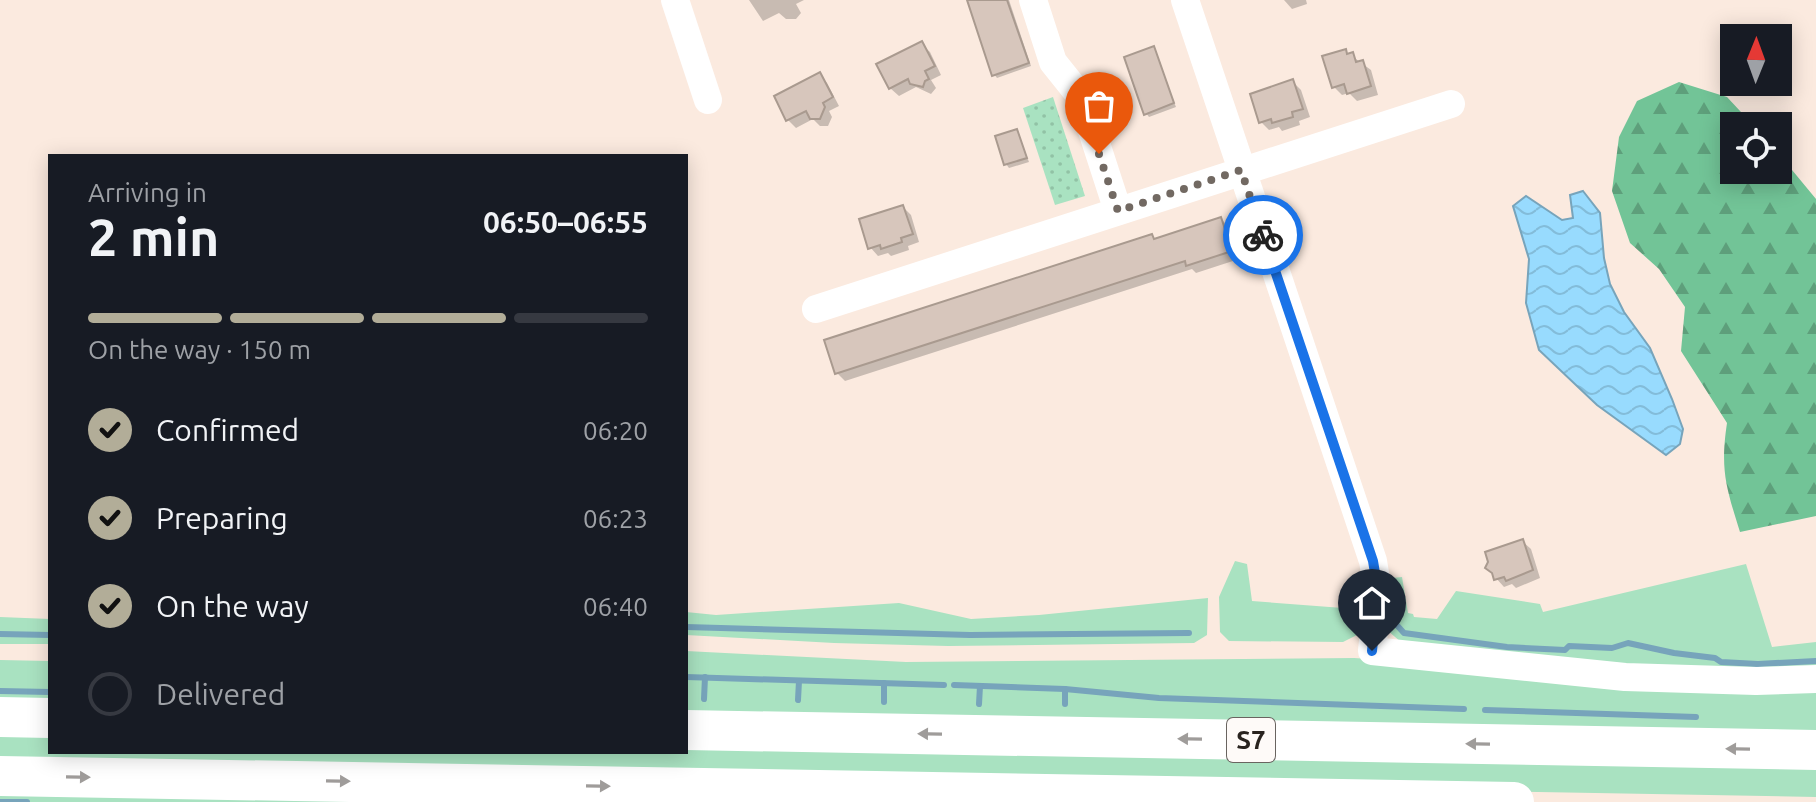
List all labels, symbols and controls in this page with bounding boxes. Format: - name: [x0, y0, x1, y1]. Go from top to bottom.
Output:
- north arrow: [1720, 24, 1792, 96]
- map controls: [1720, 24, 1792, 184]
- pin: [1065, 72, 1133, 154]
- icon: bag: [1077, 84, 1121, 128]
- button: locate: [1720, 112, 1792, 184]
- text: Arriving in: [88, 178, 207, 207]
- courier: [1223, 195, 1303, 275]
- text: 06:50–06:55: [483, 205, 648, 239]
- text: 2 min: [88, 208, 219, 266]
- icon: bike: [1241, 213, 1285, 257]
- text: On the way · 150 m: [88, 335, 311, 364]
- icon: check: [88, 408, 132, 452]
- text: Confirmed: [156, 413, 299, 447]
- text: 06:20: [583, 416, 648, 445]
- icon: check: [88, 496, 132, 540]
- text: Preparing: [156, 501, 288, 535]
- text: 06:23: [583, 504, 648, 533]
- pin: [1338, 569, 1406, 651]
- icon: home: [1350, 581, 1394, 625]
- icon: check: [88, 584, 132, 628]
- text: On the way: [156, 589, 309, 623]
- text: 06:40: [583, 592, 648, 621]
- text: Delivered: [156, 677, 285, 711]
- road number: S7: [1227, 718, 1275, 762]
- one-way arrow: [917, 728, 942, 740]
- one-way arrow: [1177, 733, 1202, 745]
- one-way arrow: [1465, 738, 1490, 750]
- one-way arrow: [1725, 742, 1750, 755]
- one-way arrow: [66, 771, 91, 783]
- one-way arrow: [326, 775, 351, 788]
- one-way arrow: [586, 780, 611, 792]

